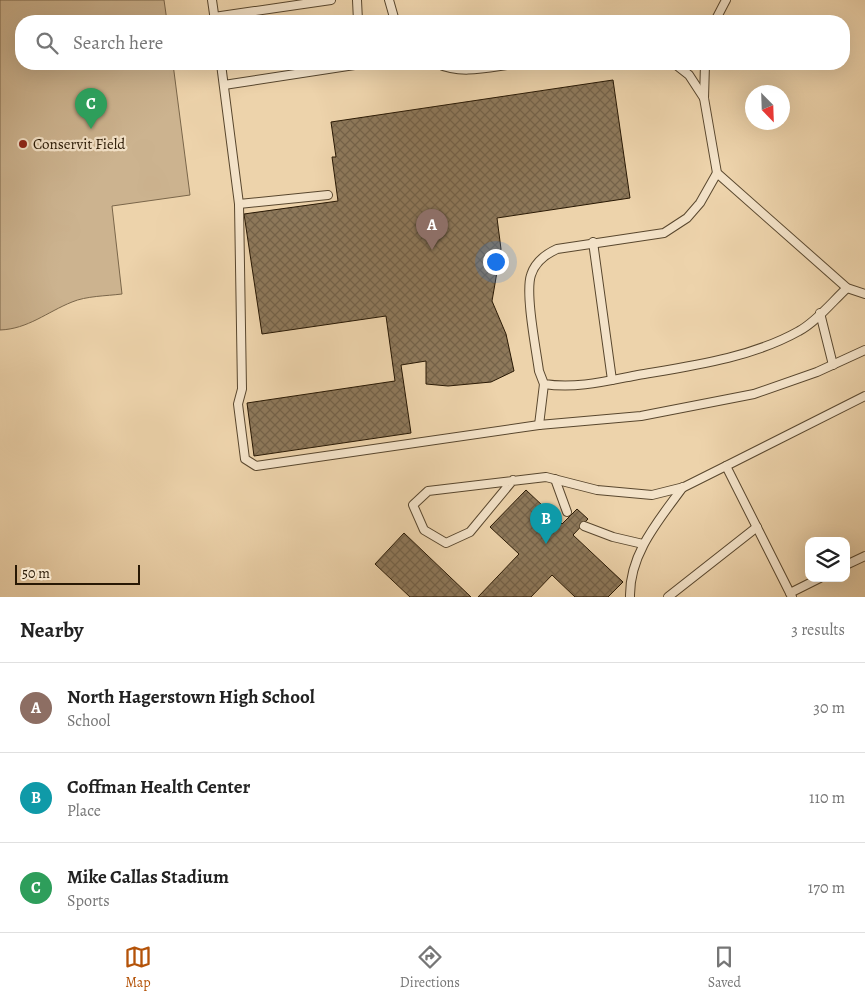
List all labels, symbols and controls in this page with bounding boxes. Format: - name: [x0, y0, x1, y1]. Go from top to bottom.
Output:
- search box: [15, 15, 850, 70]
- icon: search: [33, 29, 61, 57]
- text: Search here: [73, 30, 163, 56]
- north arrow: [745, 85, 790, 130]
- pin: C: [75, 88, 107, 129]
- place label: Conservit Field: [33, 134, 126, 154]
- marker: Conservit Field: [17, 138, 29, 150]
- pin: A: [416, 209, 448, 250]
- your location: [483, 249, 509, 275]
- pin: B: [530, 503, 562, 544]
- map controls: [805, 537, 850, 582]
- button: layers: [805, 537, 850, 582]
- scale bar: [15, 562, 140, 585]
- text: 50 m: [22, 564, 50, 583]
- text: Nearby: [20, 616, 83, 644]
- text: 3 results: [791, 619, 845, 641]
- text: North Hagerstown High School: [67, 684, 315, 710]
- text: A: [31, 697, 41, 719]
- text: 30 m: [813, 697, 845, 719]
- text: School: [67, 710, 110, 732]
- text: Coffman Health Center: [67, 774, 250, 800]
- text: B: [31, 787, 41, 809]
- text: 110 m: [809, 787, 845, 809]
- text: Place: [67, 800, 101, 822]
- text: Mike Callas Stadium: [67, 864, 229, 890]
- text: C: [31, 877, 41, 899]
- text: 170 m: [808, 877, 845, 899]
- text: Sports: [67, 890, 110, 912]
- tab: Map: [124, 943, 152, 992]
- tab: Directions: [400, 943, 460, 992]
- tab: Saved: [708, 943, 741, 992]

